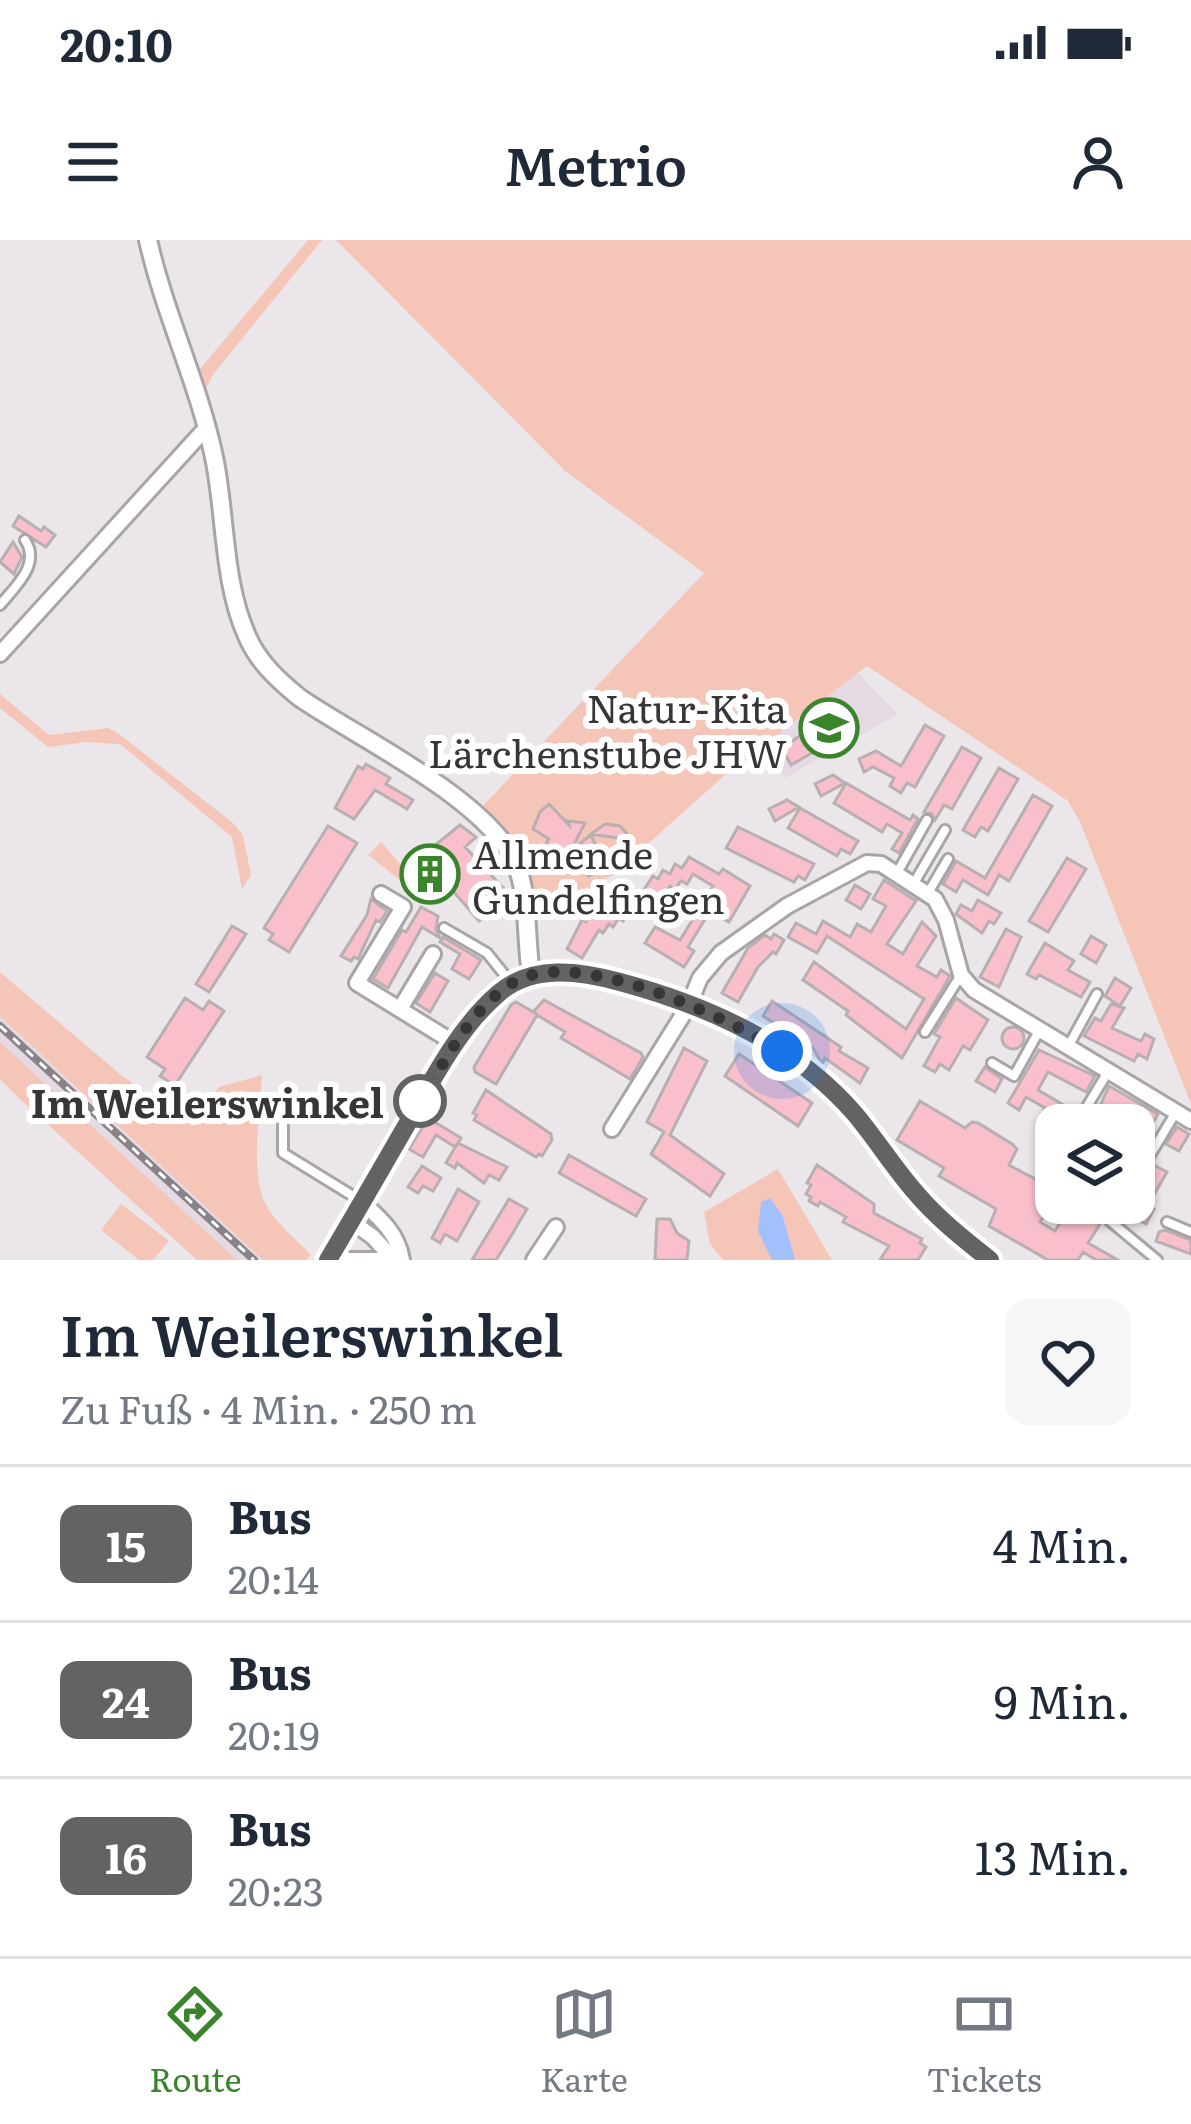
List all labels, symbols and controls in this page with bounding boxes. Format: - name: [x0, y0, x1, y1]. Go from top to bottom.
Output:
- text: 20:10: [60, 9, 173, 76]
- text: Metrio: [504, 122, 687, 203]
- icon: menu: [60, 129, 126, 195]
- icon: person: [1065, 129, 1131, 195]
- place label: Natur-Kita Lärchenstube JHW: [428, 677, 787, 780]
- school or university icon: Natur-Kita Lärchenstube JHW: [798, 697, 860, 759]
- place label: Allmende Gundelfingen: [472, 823, 725, 926]
- building icon: Allmende Gundelfingen: [399, 843, 461, 905]
- your location: [752, 1021, 812, 1081]
- place label: Im Weilerswinkel: [31, 1072, 384, 1130]
- marker: Im Weilerswinkel: [395, 1076, 445, 1126]
- map controls: [1035, 1104, 1155, 1224]
- button: layers: [1035, 1104, 1155, 1224]
- text: Im Weilerswinkel: [60, 1290, 563, 1375]
- button: heart: [1005, 1299, 1131, 1425]
- text: Zu Fuß · 4 Min. · 250 m: [60, 1378, 477, 1436]
- text: Bus: [228, 1481, 312, 1548]
- text: 4 Min.: [993, 1510, 1131, 1577]
- text: 15: [106, 1513, 146, 1575]
- text: 20:14: [228, 1548, 319, 1606]
- text: Bus: [228, 1637, 312, 1704]
- text: 9 Min.: [994, 1666, 1131, 1733]
- text: 24: [102, 1669, 150, 1731]
- text: 20:19: [228, 1704, 320, 1762]
- text: Bus: [228, 1793, 312, 1860]
- text: 13 Min.: [975, 1822, 1131, 1889]
- text: 16: [105, 1825, 147, 1887]
- text: 20:23: [228, 1860, 324, 1918]
- tab: Route: [149, 1981, 242, 2102]
- tab: Karte: [540, 1981, 628, 2102]
- tab: Tickets: [926, 1981, 1042, 2102]

